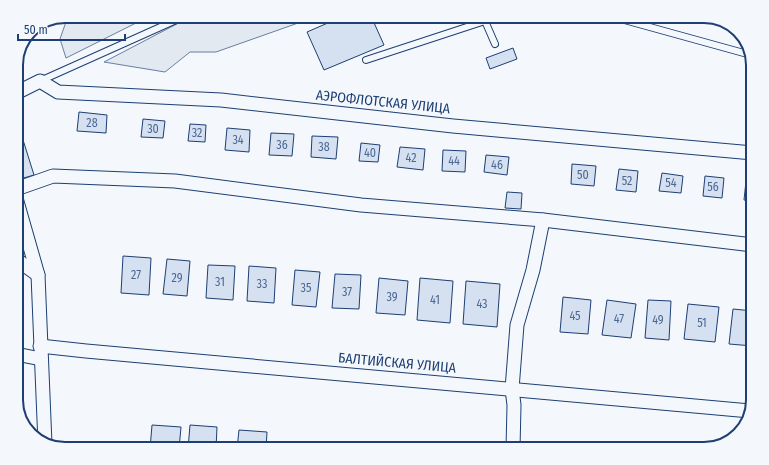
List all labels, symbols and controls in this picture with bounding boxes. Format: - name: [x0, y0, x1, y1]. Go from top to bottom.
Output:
- scale bar: [18, 16, 125, 42]
- text: 50 m: [24, 23, 48, 37]
- street label: АЭРОФЛОТСКАЯ УЛИЦА: [315, 87, 452, 118]
- house number: 28: [86, 116, 98, 130]
- house number: 30: [147, 122, 159, 136]
- house number: 32: [192, 126, 202, 140]
- house number: 34: [232, 133, 244, 147]
- house number: 36: [276, 138, 288, 152]
- house number: 38: [318, 140, 330, 154]
- house number: 40: [364, 146, 376, 160]
- house number: 42: [406, 151, 416, 165]
- house number: 44: [448, 154, 460, 168]
- house number: 46: [491, 158, 503, 172]
- house number: 50: [577, 168, 589, 182]
- house number: 52: [622, 174, 632, 188]
- house number: 54: [665, 176, 677, 190]
- house number: 56: [707, 180, 719, 194]
- house number: 27: [131, 268, 141, 282]
- house number: 29: [171, 271, 183, 285]
- house number: 31: [215, 275, 225, 289]
- house number: 33: [257, 277, 267, 291]
- house number: 35: [301, 281, 312, 295]
- house number: 37: [342, 285, 352, 299]
- house number: 39: [386, 290, 398, 304]
- house number: 41: [430, 293, 440, 307]
- house number: 43: [476, 297, 488, 311]
- house number: 45: [569, 309, 581, 323]
- house number: 47: [614, 312, 624, 326]
- house number: 49: [652, 313, 664, 327]
- house number: 51: [697, 316, 707, 330]
- street label: БАЛТИЙСКАЯ УЛИЦА: [337, 349, 457, 377]

